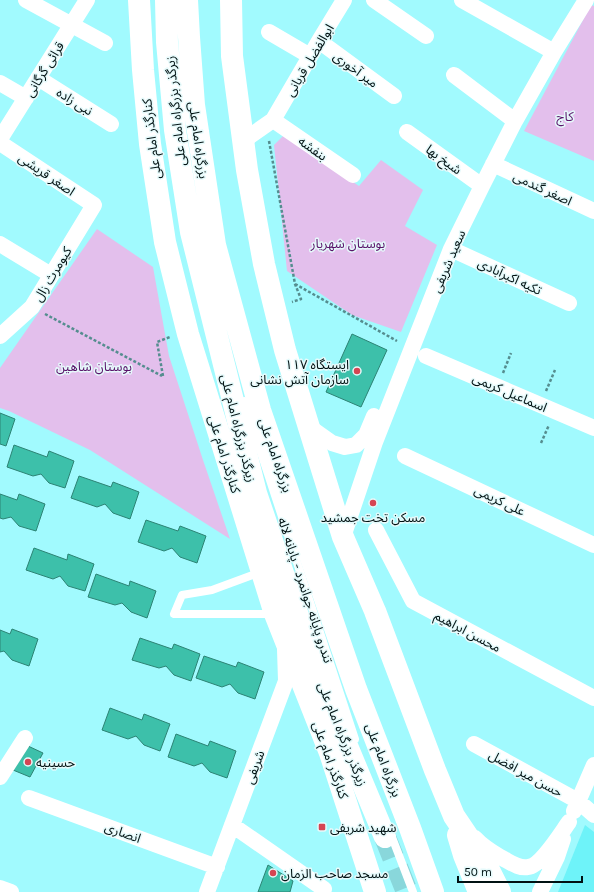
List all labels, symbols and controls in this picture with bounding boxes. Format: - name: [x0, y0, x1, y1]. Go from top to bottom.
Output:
- street label: ابوالفضل قربانی: [282, 21, 338, 100]
- street label: قرائی گرگانی: [22, 39, 68, 100]
- street label: میر آخوری: [330, 48, 381, 91]
- street label: زیرگذر بزرگراه امام علی: [162, 55, 191, 167]
- street label: نبی زاده: [53, 85, 96, 119]
- street label: کنارگذر امام علی: [139, 97, 166, 180]
- street label: بزرگراه امام علی: [184, 101, 211, 180]
- park label: کاج: [556, 109, 574, 127]
- street label: بنفشه: [295, 133, 330, 164]
- street label: شیخ بها: [421, 141, 464, 180]
- street label: اصغر قریشی: [15, 150, 78, 200]
- street label: اصغر گندمی: [511, 168, 574, 209]
- street label: سعید شریفی: [429, 228, 469, 295]
- park label: بوستان شهریار: [310, 236, 385, 252]
- street label: کیومرث زال: [30, 244, 76, 305]
- street label: تکیه اکبرآبادی: [475, 255, 544, 299]
- place label: ایستگاه ۱۱۷ سازمان آتش نشانی: [250, 357, 349, 388]
- park label: بوستان شاهین: [56, 359, 132, 375]
- marker: ایستگاه ۱۱۷ سازمان آتش نشانی: [352, 366, 362, 376]
- street label: اسماعیل کریمی: [470, 370, 549, 416]
- street label: زیرگذر بزرگراه امام علی: [216, 373, 259, 484]
- street label: کنارگذر امام علی: [204, 413, 244, 496]
- street label: بزرگراه امام علی: [254, 416, 295, 495]
- street label: علی کریمی: [472, 482, 528, 520]
- marker: مسکن تخت جمشید: [368, 498, 378, 508]
- place label: مسکن تخت جمشید: [321, 510, 425, 526]
- street label: تندرو پایانه جوانمرد - پایانه لاله: [273, 515, 336, 666]
- street label: محسن ابراهیم: [431, 608, 504, 658]
- street label: زیرگذر بزرگراه امام علی: [313, 680, 370, 789]
- street label: کنارگذر امام علی: [308, 720, 352, 802]
- street label: بزرگراه امام علی: [361, 721, 404, 800]
- street label: حسن میر افضل: [486, 747, 566, 801]
- street label: شریفی: [241, 748, 268, 786]
- place label: حسینیه: [36, 755, 76, 770]
- marker: حسینیه: [23, 757, 33, 767]
- street label: انصاری: [102, 819, 143, 847]
- place label: شهید شریفی: [330, 820, 396, 836]
- marker: شهید شریفی: [317, 822, 327, 832]
- scale bar: [458, 858, 582, 884]
- text: 50 m: [464, 865, 492, 879]
- place label: مسجد صاحب الزمان: [281, 866, 388, 882]
- marker: مسجد صاحب الزمان: [268, 868, 278, 878]

